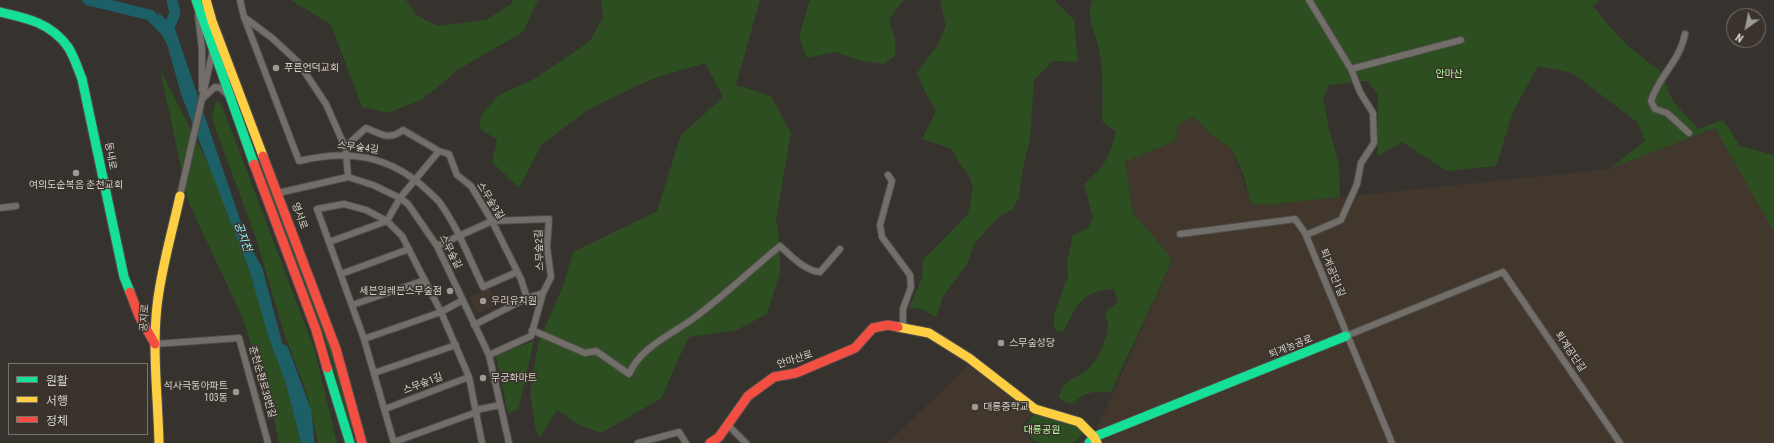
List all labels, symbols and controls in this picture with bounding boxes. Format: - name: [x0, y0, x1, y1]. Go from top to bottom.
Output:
- north arrow: [1726, 8, 1766, 48]
- text: N: [1733, 30, 1746, 45]
- place label: 푸른언덕교회: [284, 62, 339, 74]
- marker: 푸른언덕교회: [271, 63, 281, 73]
- park label: 안마산: [1435, 68, 1463, 80]
- street label: 스무숲4길: [337, 140, 379, 156]
- street label: 동내로: [102, 141, 118, 171]
- marker: 여의도순복음 춘천교회: [71, 168, 81, 178]
- place label: 여의도순복음 춘천교회: [29, 179, 123, 191]
- street label: 스무숲3길: [474, 180, 506, 222]
- street label: 영서로: [289, 201, 309, 231]
- water label: 공지천: [231, 220, 253, 254]
- street label: 스무숲2길: [533, 229, 547, 271]
- street label: 스무숲길: [436, 233, 464, 271]
- street label: 퇴계공단1길: [1317, 247, 1347, 299]
- place label: 세븐일레븐스무숲점: [359, 285, 442, 297]
- marker: 세븐일레븐스무숲점: [445, 286, 455, 296]
- place label: 우리유치원: [491, 295, 537, 307]
- marker: 우리유치원: [478, 296, 488, 306]
- street label: 공지로: [138, 304, 152, 332]
- street label: 퇴계공단길: [1552, 330, 1588, 374]
- street label: 퇴계농공로: [1267, 333, 1315, 361]
- place label: 스무숲성당: [1009, 337, 1055, 349]
- marker: 스무숲성당: [996, 338, 1006, 348]
- street label: 춘천순환로38번길: [246, 345, 278, 419]
- street label: 안마산로: [776, 349, 814, 371]
- legend: [8, 363, 148, 435]
- street label: 스무숲1길: [401, 371, 445, 397]
- place label: 무궁화마트: [491, 372, 537, 384]
- marker: 무궁화마트: [478, 373, 488, 383]
- text: 원활: [46, 374, 68, 388]
- place label: 석사극동아파트 103동: [164, 380, 228, 404]
- marker: 석사극동아파트 103동: [231, 387, 241, 397]
- text: 서행: [46, 394, 68, 408]
- place label: 대룡중학교: [983, 401, 1029, 413]
- marker: 대룡중학교: [970, 402, 980, 412]
- text: 정체: [46, 414, 68, 428]
- park label: 대룡공원: [1024, 424, 1060, 436]

